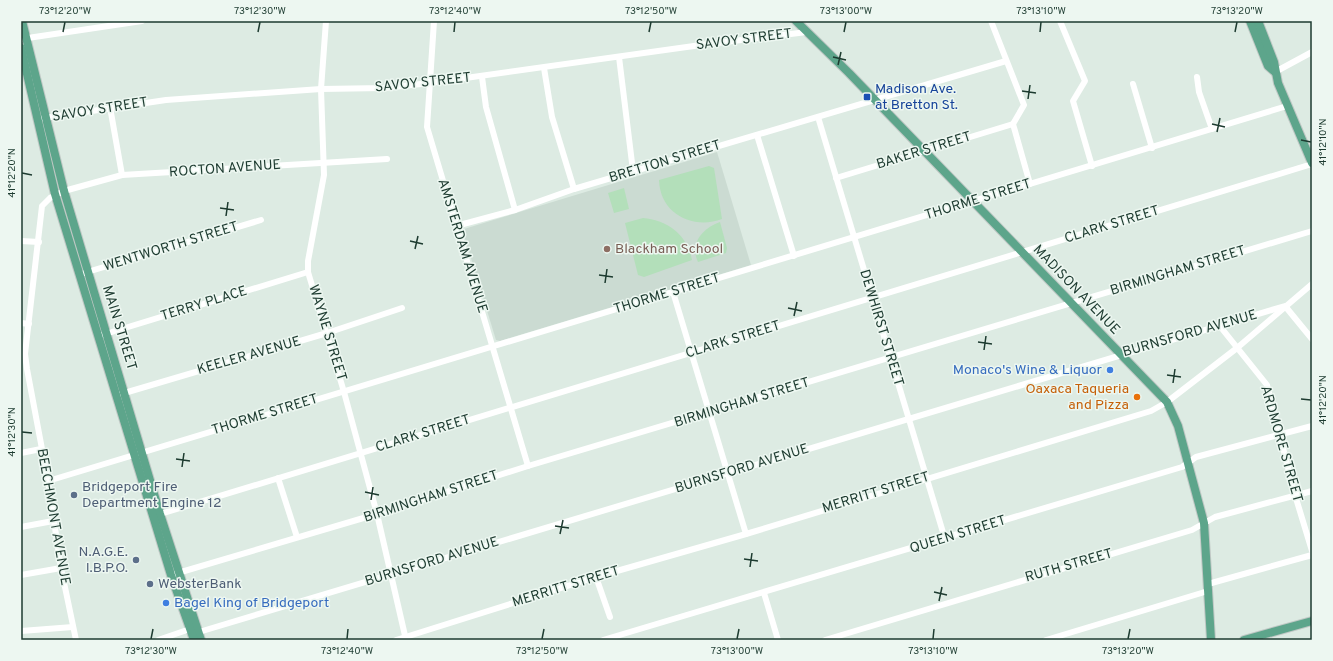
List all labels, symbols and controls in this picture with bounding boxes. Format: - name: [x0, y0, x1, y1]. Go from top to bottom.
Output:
- text: 73°12'20"W: [39, 5, 91, 18]
- text: 73°12'30"W: [234, 5, 286, 18]
- text: 73°12'40"W: [429, 5, 481, 18]
- text: 73°12'50"W: [625, 5, 677, 18]
- text: 73°13'00"W: [820, 5, 872, 18]
- text: 73°13'10"W: [1016, 5, 1066, 18]
- text: 73°13'20"W: [1211, 5, 1263, 18]
- street label: SAVOY STREET: [695, 26, 793, 54]
- street label: SAVOY STREET: [374, 69, 472, 97]
- place label: Madison Ave. at Bretton St.: [875, 81, 958, 114]
- marker: Madison Ave. at Bretton St.: [862, 92, 872, 102]
- street label: SAVOY STREET: [51, 94, 149, 126]
- text: 41°12'10"N: [1317, 118, 1330, 166]
- street label: BAKER STREET: [874, 128, 974, 174]
- street label: BRETTON STREET: [607, 137, 723, 187]
- text: 41°12'20"N: [6, 148, 19, 198]
- street label: ROCTON AVENUE: [168, 157, 282, 181]
- street label: THORME STREET: [923, 176, 1033, 224]
- street label: AMSTERDAM AVENUE: [433, 177, 491, 315]
- street label: CLARK STREET: [1062, 202, 1162, 248]
- street label: WENTWORTH STREET: [101, 218, 241, 276]
- place label: Blackham School: [615, 241, 723, 258]
- street label: MADISON AVENUE: [1029, 242, 1123, 338]
- street label: BIRMINGHAM STREET: [1108, 242, 1248, 300]
- marker: Blackham School: [602, 244, 612, 254]
- street label: DEWHIRST STREET: [855, 267, 907, 389]
- street label: THORME STREET: [612, 270, 722, 318]
- street label: TERRY PLACE: [159, 283, 249, 325]
- street label: WAYNE STREET: [304, 283, 350, 383]
- street label: MAIN STREET: [98, 284, 140, 372]
- street label: BURNSFORD AVENUE: [1121, 307, 1259, 361]
- street label: CLARK STREET: [683, 317, 783, 363]
- street label: KEELER AVENUE: [195, 333, 303, 379]
- place label: Monaco's Wine & Liquor: [953, 362, 1103, 379]
- marker: Monaco's Wine & Liquor: [1105, 365, 1115, 375]
- street label: BIRMINGHAM STREET: [672, 374, 812, 432]
- text: 41°12'20"N: [1317, 375, 1330, 425]
- place label: Oaxaca Taqueria and Pizza: [1026, 381, 1129, 414]
- street label: ARDMORE STREET: [1256, 384, 1306, 504]
- street label: THORME STREET: [210, 391, 320, 439]
- marker: Oaxaca Taqueria and Pizza: [1132, 392, 1142, 402]
- text: 41°12'30"N: [6, 407, 19, 457]
- street label: CLARK STREET: [373, 411, 473, 457]
- street label: BURNSFORD AVENUE: [673, 441, 811, 497]
- street label: BEECHMONT AVENUE: [33, 447, 73, 587]
- street label: BIRMINGHAM STREET: [361, 467, 501, 527]
- street label: MERRITT STREET: [820, 469, 932, 517]
- place label: Bridgeport Fire Department Engine 12: [82, 479, 222, 512]
- marker: Bridgeport Fire Department Engine 12: [69, 490, 79, 500]
- street label: QUEEN STREET: [908, 512, 1008, 558]
- street label: BURNSFORD AVENUE: [363, 534, 501, 590]
- place label: N.A.G.E. I.B.P.O.: [79, 544, 128, 577]
- street label: RUTH STREET: [1023, 545, 1115, 587]
- marker: N.A.G.E. I.B.P.O.: [131, 555, 141, 565]
- street label: MERRITT STREET: [510, 563, 622, 611]
- place label: WebsterBank: [158, 576, 242, 593]
- marker: WebsterBank: [145, 579, 155, 589]
- place label: Bagel King of Bridgeport: [174, 595, 329, 612]
- marker: Bagel King of Bridgeport: [161, 598, 171, 608]
- text: 73°12'30"W: [125, 645, 177, 658]
- text: 73°12'40"W: [321, 645, 373, 658]
- text: 73°12'50"W: [516, 645, 568, 658]
- text: 73°13'00"W: [711, 645, 763, 658]
- text: 73°13'10"W: [908, 645, 958, 658]
- text: 73°13'20"W: [1102, 645, 1154, 658]

